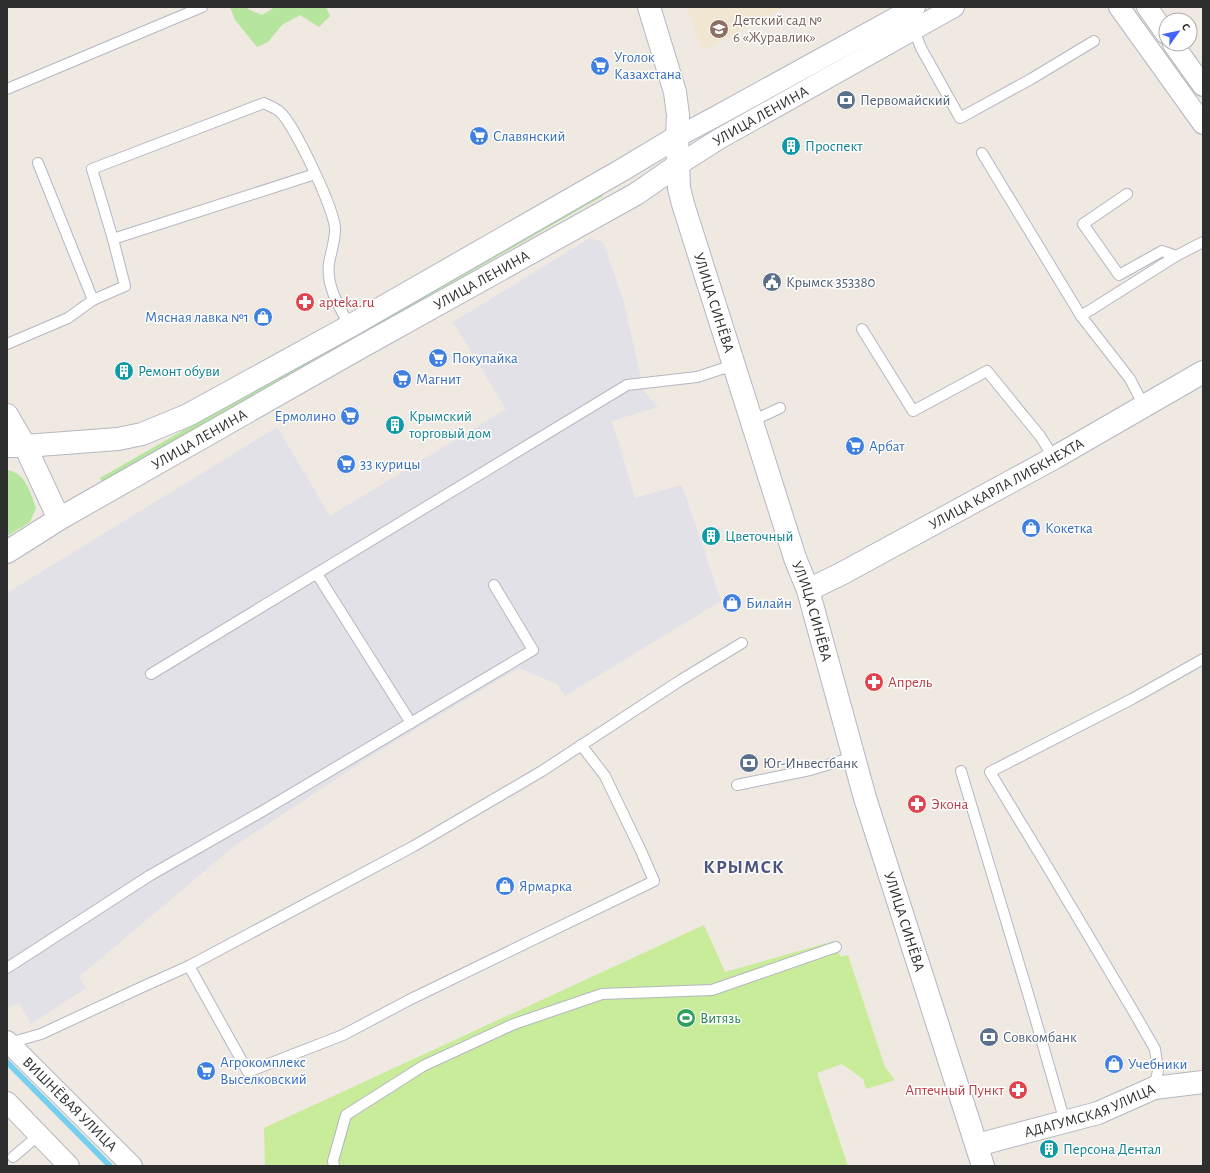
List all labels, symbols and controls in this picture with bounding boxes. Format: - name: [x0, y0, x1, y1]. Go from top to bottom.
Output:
- north arrow: [1158, 12, 1198, 52]
- place label: Детский сад № 6 «Журавлик»: [733, 13, 822, 45]
- school or university icon: Детский сад № 6 «Журавлик»: [708, 18, 730, 40]
- text: С: [1180, 21, 1192, 32]
- place label: Уголок Казахстана: [614, 50, 682, 82]
- supermarket icon: Уголок Казахстана: [589, 55, 611, 77]
- street label: УЛИЦА ЛЕНИНА: [710, 83, 811, 149]
- bank icon: Первомайский: [835, 89, 857, 111]
- place label: Первомайский: [860, 93, 951, 108]
- supermarket icon: Славянский: [468, 125, 490, 147]
- place label: Славянский: [493, 129, 565, 144]
- building icon: Проспект: [780, 135, 802, 157]
- place label: Проспект: [805, 139, 863, 154]
- street label: УЛИЦА ЛЕНИНА: [431, 247, 532, 312]
- street label: УЛИЦА СИНЁВА: [691, 251, 737, 355]
- public building icon: Крымск 353380: [761, 271, 783, 293]
- place label: Крымск 353380: [786, 275, 876, 290]
- pharmacy icon: apteka.ru: [294, 291, 316, 313]
- place label: apteka.ru: [319, 295, 375, 310]
- shop icon: Мясная лавка №1: [252, 306, 274, 328]
- place label: Мясная лавка №1: [145, 310, 249, 325]
- supermarket icon: Покупайка: [427, 347, 449, 369]
- place label: Покупайка: [452, 351, 518, 366]
- building icon: Ремонт обуви: [113, 360, 135, 382]
- place label: Ремонт обуви: [138, 364, 220, 379]
- supermarket icon: Магнит: [391, 368, 413, 390]
- place label: Магнит: [416, 372, 462, 387]
- supermarket icon: Ермолино: [339, 405, 361, 427]
- street label: УЛИЦА ЛЕНИНА: [149, 406, 250, 472]
- place label: Ермолино: [274, 409, 336, 424]
- place label: Крымский торговый дом: [408, 409, 491, 441]
- building icon: Крымский торговый дом: [384, 414, 406, 436]
- supermarket icon: Арбат: [844, 435, 866, 457]
- street label: УЛИЦА КАРЛА ЛИБКНЕХТА: [926, 435, 1086, 532]
- place label: Арбат: [869, 439, 905, 454]
- supermarket icon: 33 курицы: [335, 453, 357, 475]
- place label: 33 курицы: [360, 457, 421, 472]
- shop icon: Кокетка: [1020, 517, 1042, 539]
- place label: Кокетка: [1045, 521, 1093, 536]
- building icon: Цветочный: [700, 525, 722, 547]
- place label: Цветочный: [725, 529, 793, 544]
- street label: УЛИЦА СИНЁВА: [790, 559, 835, 663]
- shop icon: Билайн: [721, 592, 743, 614]
- place label: Билайн: [746, 596, 792, 611]
- pharmacy icon: Апрель: [863, 671, 885, 693]
- place label: Апрель: [888, 675, 933, 690]
- bank icon: Юг-Инвестбанк: [738, 752, 760, 774]
- place label: Юг-Инвестбанк: [763, 756, 858, 771]
- pharmacy icon: Экона: [906, 793, 928, 815]
- place label: Экона: [931, 797, 969, 812]
- district label: КРЫМСК: [703, 858, 785, 877]
- street label: УЛИЦА СИНЁВА: [882, 870, 928, 974]
- shop icon: Ярмарка: [494, 875, 516, 897]
- place label: Ярмарка: [519, 879, 572, 894]
- sports icon: Витязь: [675, 1007, 697, 1029]
- place label: Витязь: [700, 1011, 741, 1026]
- bank icon: Совкомбанк: [978, 1026, 1000, 1048]
- place label: Совкомбанк: [1003, 1030, 1077, 1045]
- shop icon: Учебники: [1103, 1053, 1125, 1075]
- street label: ВИШНЁВАЯ УЛИЦА: [20, 1054, 120, 1154]
- place label: Агрокомплекс Выселковский: [220, 1055, 307, 1087]
- place label: Учебники: [1128, 1057, 1187, 1072]
- supermarket icon: Агрокомплекс Выселковский: [195, 1060, 217, 1082]
- pharmacy icon: Аптечный Пункт: [1007, 1079, 1029, 1101]
- street label: АДАГУМСКАЯ УЛИЦА: [1023, 1081, 1158, 1140]
- place label: Аптечный Пункт: [905, 1083, 1005, 1098]
- building icon: Персона Дентал: [1038, 1138, 1060, 1160]
- place label: Персона Дентал: [1063, 1142, 1161, 1157]

